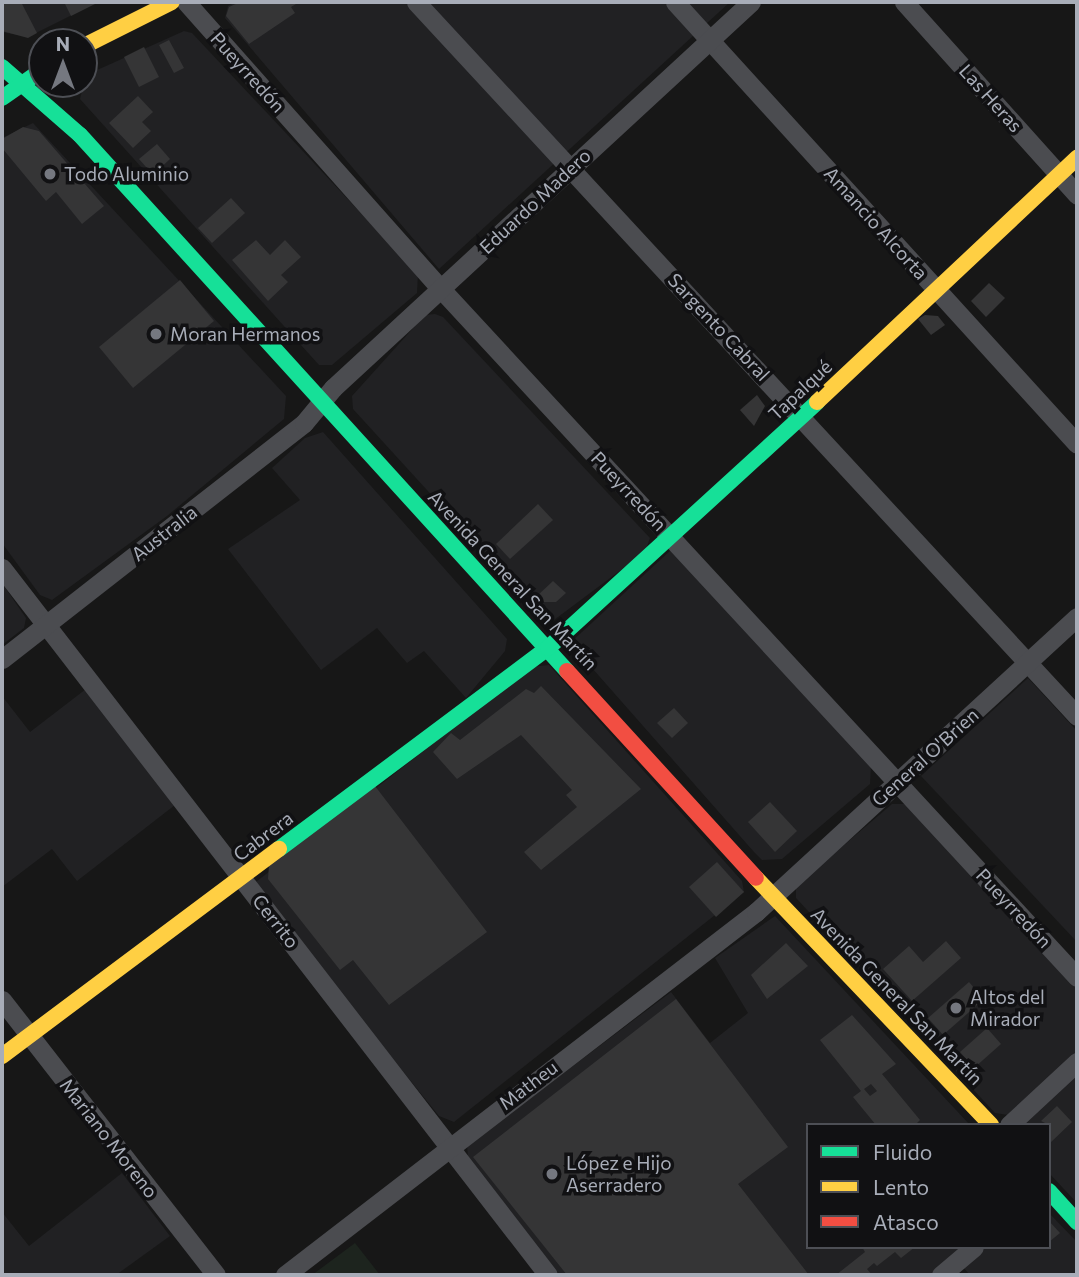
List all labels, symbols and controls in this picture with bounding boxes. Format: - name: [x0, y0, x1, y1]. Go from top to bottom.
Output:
- street label: Pueyrredón: [206, 27, 290, 117]
- north arrow: [28, 28, 98, 98]
- text: N: [56, 32, 70, 55]
- street label: Las Heras: [955, 59, 1027, 137]
- street label: Eduardo Madero: [475, 144, 595, 258]
- street label: Amancio Alcorta: [819, 162, 933, 284]
- place label: Todo Aluminio: [64, 163, 189, 185]
- marker: Todo Aluminio: [42, 166, 58, 182]
- street label: Sargento Cabral: [663, 269, 775, 385]
- place label: Moran Hermanos: [170, 323, 320, 345]
- marker: Moran Hermanos: [148, 326, 164, 342]
- street label: Tapalqué: [764, 355, 836, 425]
- street label: Pueyrredón: [586, 447, 672, 535]
- street label: Avenida General San Martín: [424, 485, 602, 675]
- street label: Australia: [127, 500, 201, 566]
- street label: General O'Brien: [867, 703, 983, 811]
- street label: Cabrera: [229, 806, 297, 866]
- street label: Pueyrredón: [971, 864, 1057, 952]
- street label: Cerrito: [248, 890, 304, 952]
- street label: Avenida General San Martín: [806, 903, 988, 1089]
- place label: Altos del Mirador: [970, 986, 1045, 1030]
- marker: Altos del Mirador: [948, 1000, 964, 1016]
- street label: Matheu: [494, 1056, 562, 1114]
- street label: Mariano Moreno: [55, 1074, 163, 1202]
- legend: [806, 1123, 1051, 1249]
- text: Fluido: [873, 1139, 932, 1164]
- place label: López e Hijo Aserradero: [566, 1152, 672, 1196]
- marker: López e Hijo Aserradero: [544, 1166, 560, 1182]
- text: Lento: [873, 1174, 929, 1199]
- text: Atasco: [873, 1209, 939, 1234]

